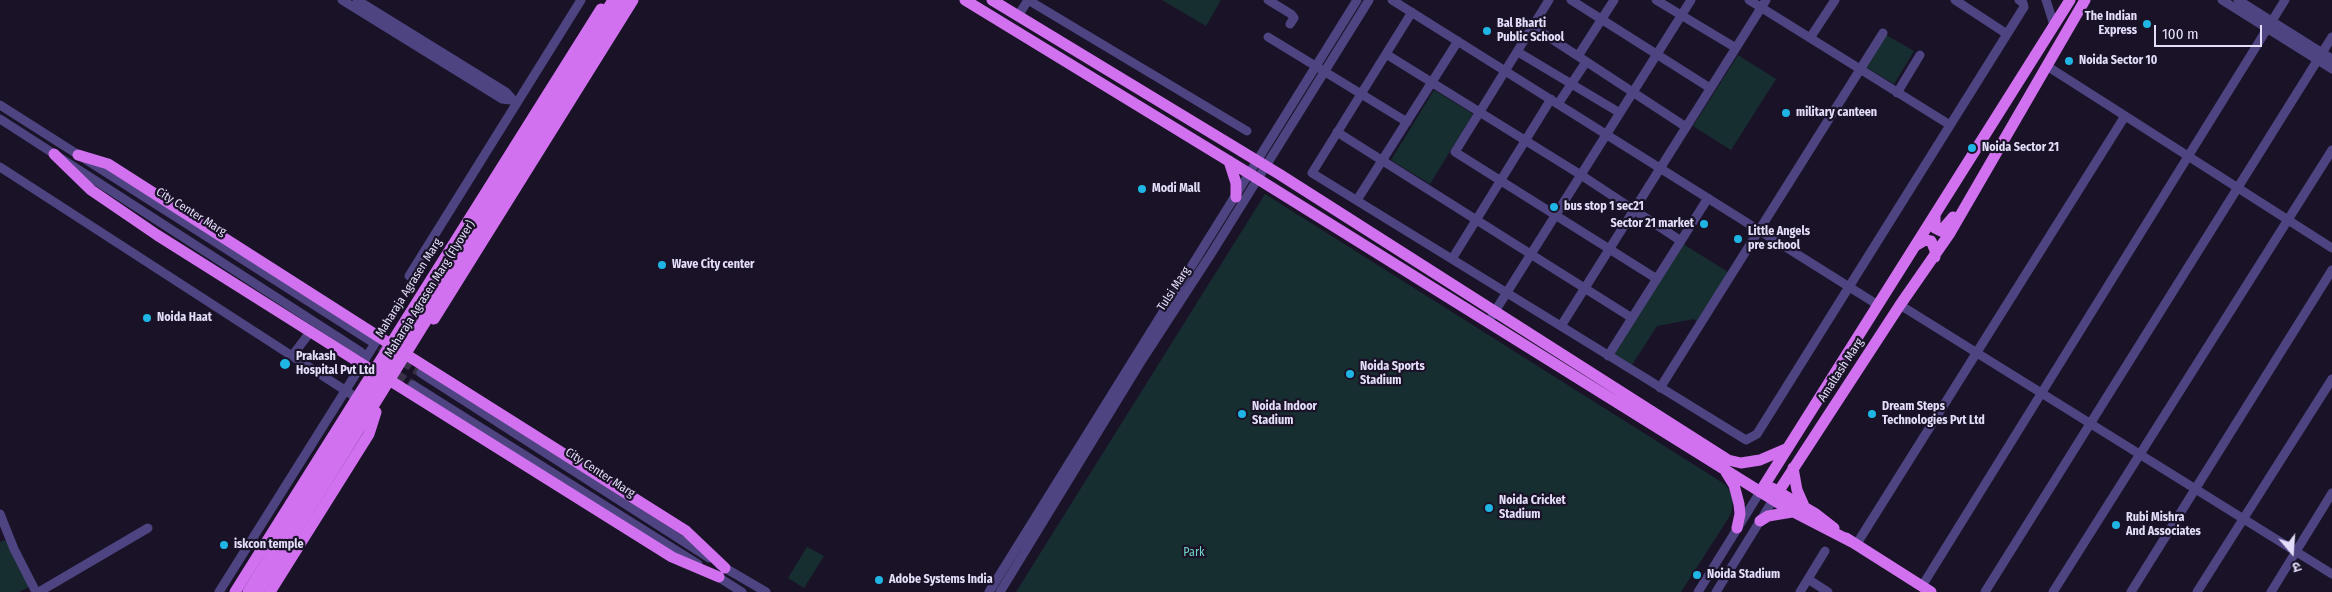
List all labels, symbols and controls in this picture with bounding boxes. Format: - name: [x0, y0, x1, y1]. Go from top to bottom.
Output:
- place label: The Indian Express: [2085, 10, 2137, 38]
- scale bar: [2157, 15, 2264, 47]
- place label: Bal Bharti Public School: [1497, 17, 1564, 45]
- marker: The Indian Express: [2141, 18, 2153, 30]
- marker: Bal Bharti Public School: [1481, 25, 1493, 37]
- text: 100 m: [2162, 25, 2199, 43]
- place label: Noida Sector 10: [2079, 54, 2157, 68]
- marker: Noida Sector 10: [2063, 55, 2075, 67]
- place label: military canteen: [1796, 106, 1877, 120]
- marker: military canteen: [1780, 107, 1792, 119]
- place label: Noida Sector 21: [1982, 141, 2059, 155]
- marker: Noida Sector 21: [1966, 142, 1978, 154]
- place label: Modi Mall: [1152, 182, 1200, 196]
- marker: Modi Mall: [1136, 183, 1148, 195]
- street label: City Center Marg: [153, 185, 229, 239]
- place label: bus stop 1 sec21: [1564, 200, 1644, 214]
- marker: bus stop 1 sec21: [1548, 201, 1560, 213]
- place label: Sector 21 market: [1610, 217, 1694, 231]
- street label: Maharaja Agrasen Marg (Flyover): [382, 218, 478, 360]
- marker: Sector 21 market: [1698, 218, 1710, 230]
- place label: Little Angels pre school: [1748, 225, 1810, 253]
- marker: Little Angels pre school: [1732, 233, 1744, 245]
- street label: Maharaja Agrasen Marg: [373, 236, 445, 340]
- place label: Wave City center: [672, 258, 754, 272]
- marker: Wave City center: [656, 259, 668, 271]
- street label: Tulsi Marg: [1154, 264, 1194, 314]
- place label: Noida Haat: [157, 311, 212, 325]
- marker: Noida Haat: [141, 312, 153, 324]
- street label: Amaltash Marg: [1815, 336, 1867, 404]
- place label: Prakash Hospital Pvt Ltd: [296, 350, 375, 378]
- marker: Prakash Hospital Pvt Ltd: [278, 357, 292, 371]
- place label: Noida Sports Stadium: [1360, 360, 1425, 388]
- marker: Noida Sports Stadium: [1344, 368, 1356, 380]
- place label: Noida Indoor Stadium: [1252, 400, 1317, 428]
- place label: Dream Steps Technologies Pvt Ltd: [1882, 400, 1985, 428]
- marker: Noida Indoor Stadium: [1236, 408, 1248, 420]
- marker: Dream Steps Technologies Pvt Ltd: [1866, 408, 1878, 420]
- street label: City Center Marg: [563, 445, 637, 501]
- place label: Noida Cricket Stadium: [1499, 494, 1566, 522]
- marker: Noida Cricket Stadium: [1483, 502, 1495, 514]
- place label: Rubi Mishra And Associates: [2126, 511, 2201, 539]
- marker: Rubi Mishra And Associates: [2110, 519, 2122, 531]
- north arrow: [2267, 527, 2317, 577]
- place label: iskcon temple: [234, 538, 304, 552]
- marker: iskcon temple: [218, 539, 230, 551]
- park label: Park: [1183, 546, 1205, 560]
- text: उ: [2290, 557, 2303, 576]
- place label: Noida Stadium: [1707, 568, 1780, 582]
- marker: Noida Stadium: [1691, 569, 1703, 581]
- place label: Adobe Systems India: [889, 573, 993, 587]
- marker: Adobe Systems India: [873, 574, 885, 586]

